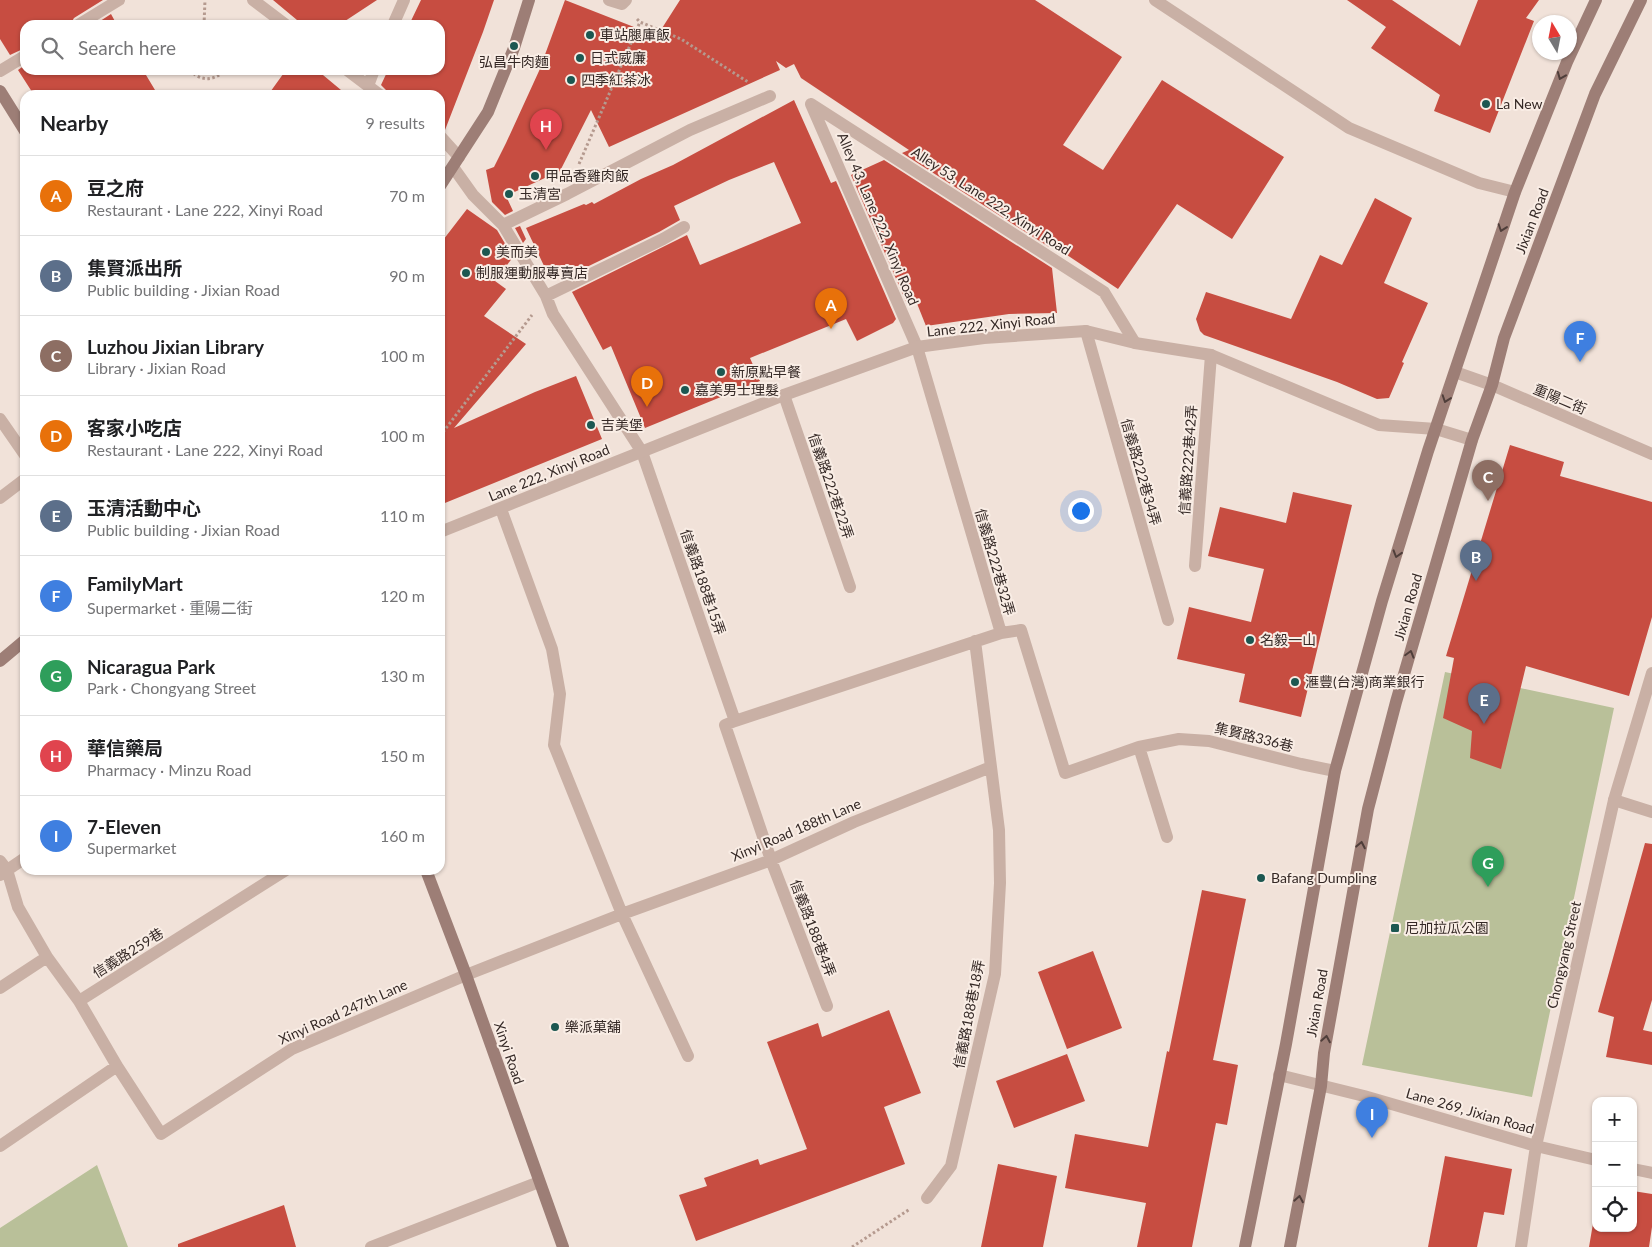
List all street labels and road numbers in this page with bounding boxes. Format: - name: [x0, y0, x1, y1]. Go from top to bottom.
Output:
- street label: Alley 43, Lane 222, Xinyi Road: [834, 130, 923, 308]
- street label: Alley 53, Lane 222, Xinyi Road: [909, 143, 1074, 258]
- street label: Jixian Road: [1511, 186, 1552, 256]
- street label: Lane 222, Xinyi Road: [926, 309, 1056, 340]
- street label: 重陽二街: [1531, 380, 1589, 417]
- street label: 信義路222巷42弄: [1175, 404, 1200, 516]
- street label: 信義路222巷34弄: [1118, 416, 1165, 527]
- street label: 信義路222巷22弄: [805, 431, 858, 541]
- street label: Lane 222, Xinyi Road: [486, 440, 612, 505]
- street label: 信義路222巷32弄: [972, 506, 1019, 617]
- street label: 信義路188巷15弄: [677, 527, 730, 637]
- street label: Jixian Road: [1390, 571, 1425, 642]
- street label: 集賢路336巷: [1213, 719, 1295, 754]
- street label: Xinyi Road 188th Lane: [729, 795, 863, 865]
- street label: 信義路188巷4弄: [787, 877, 840, 979]
- street label: Chongyang Street: [1543, 899, 1584, 1010]
- street label: 信義路259巷: [89, 924, 166, 981]
- street label: 信義路188巷18弄: [950, 958, 987, 1070]
- street label: Jixian Road: [1302, 968, 1331, 1038]
- street label: Xinyi Road 247th Lane: [276, 976, 410, 1048]
- street label: Xinyi Road: [491, 1019, 528, 1086]
- street label: Lane 269, Jixian Road: [1404, 1084, 1536, 1137]

